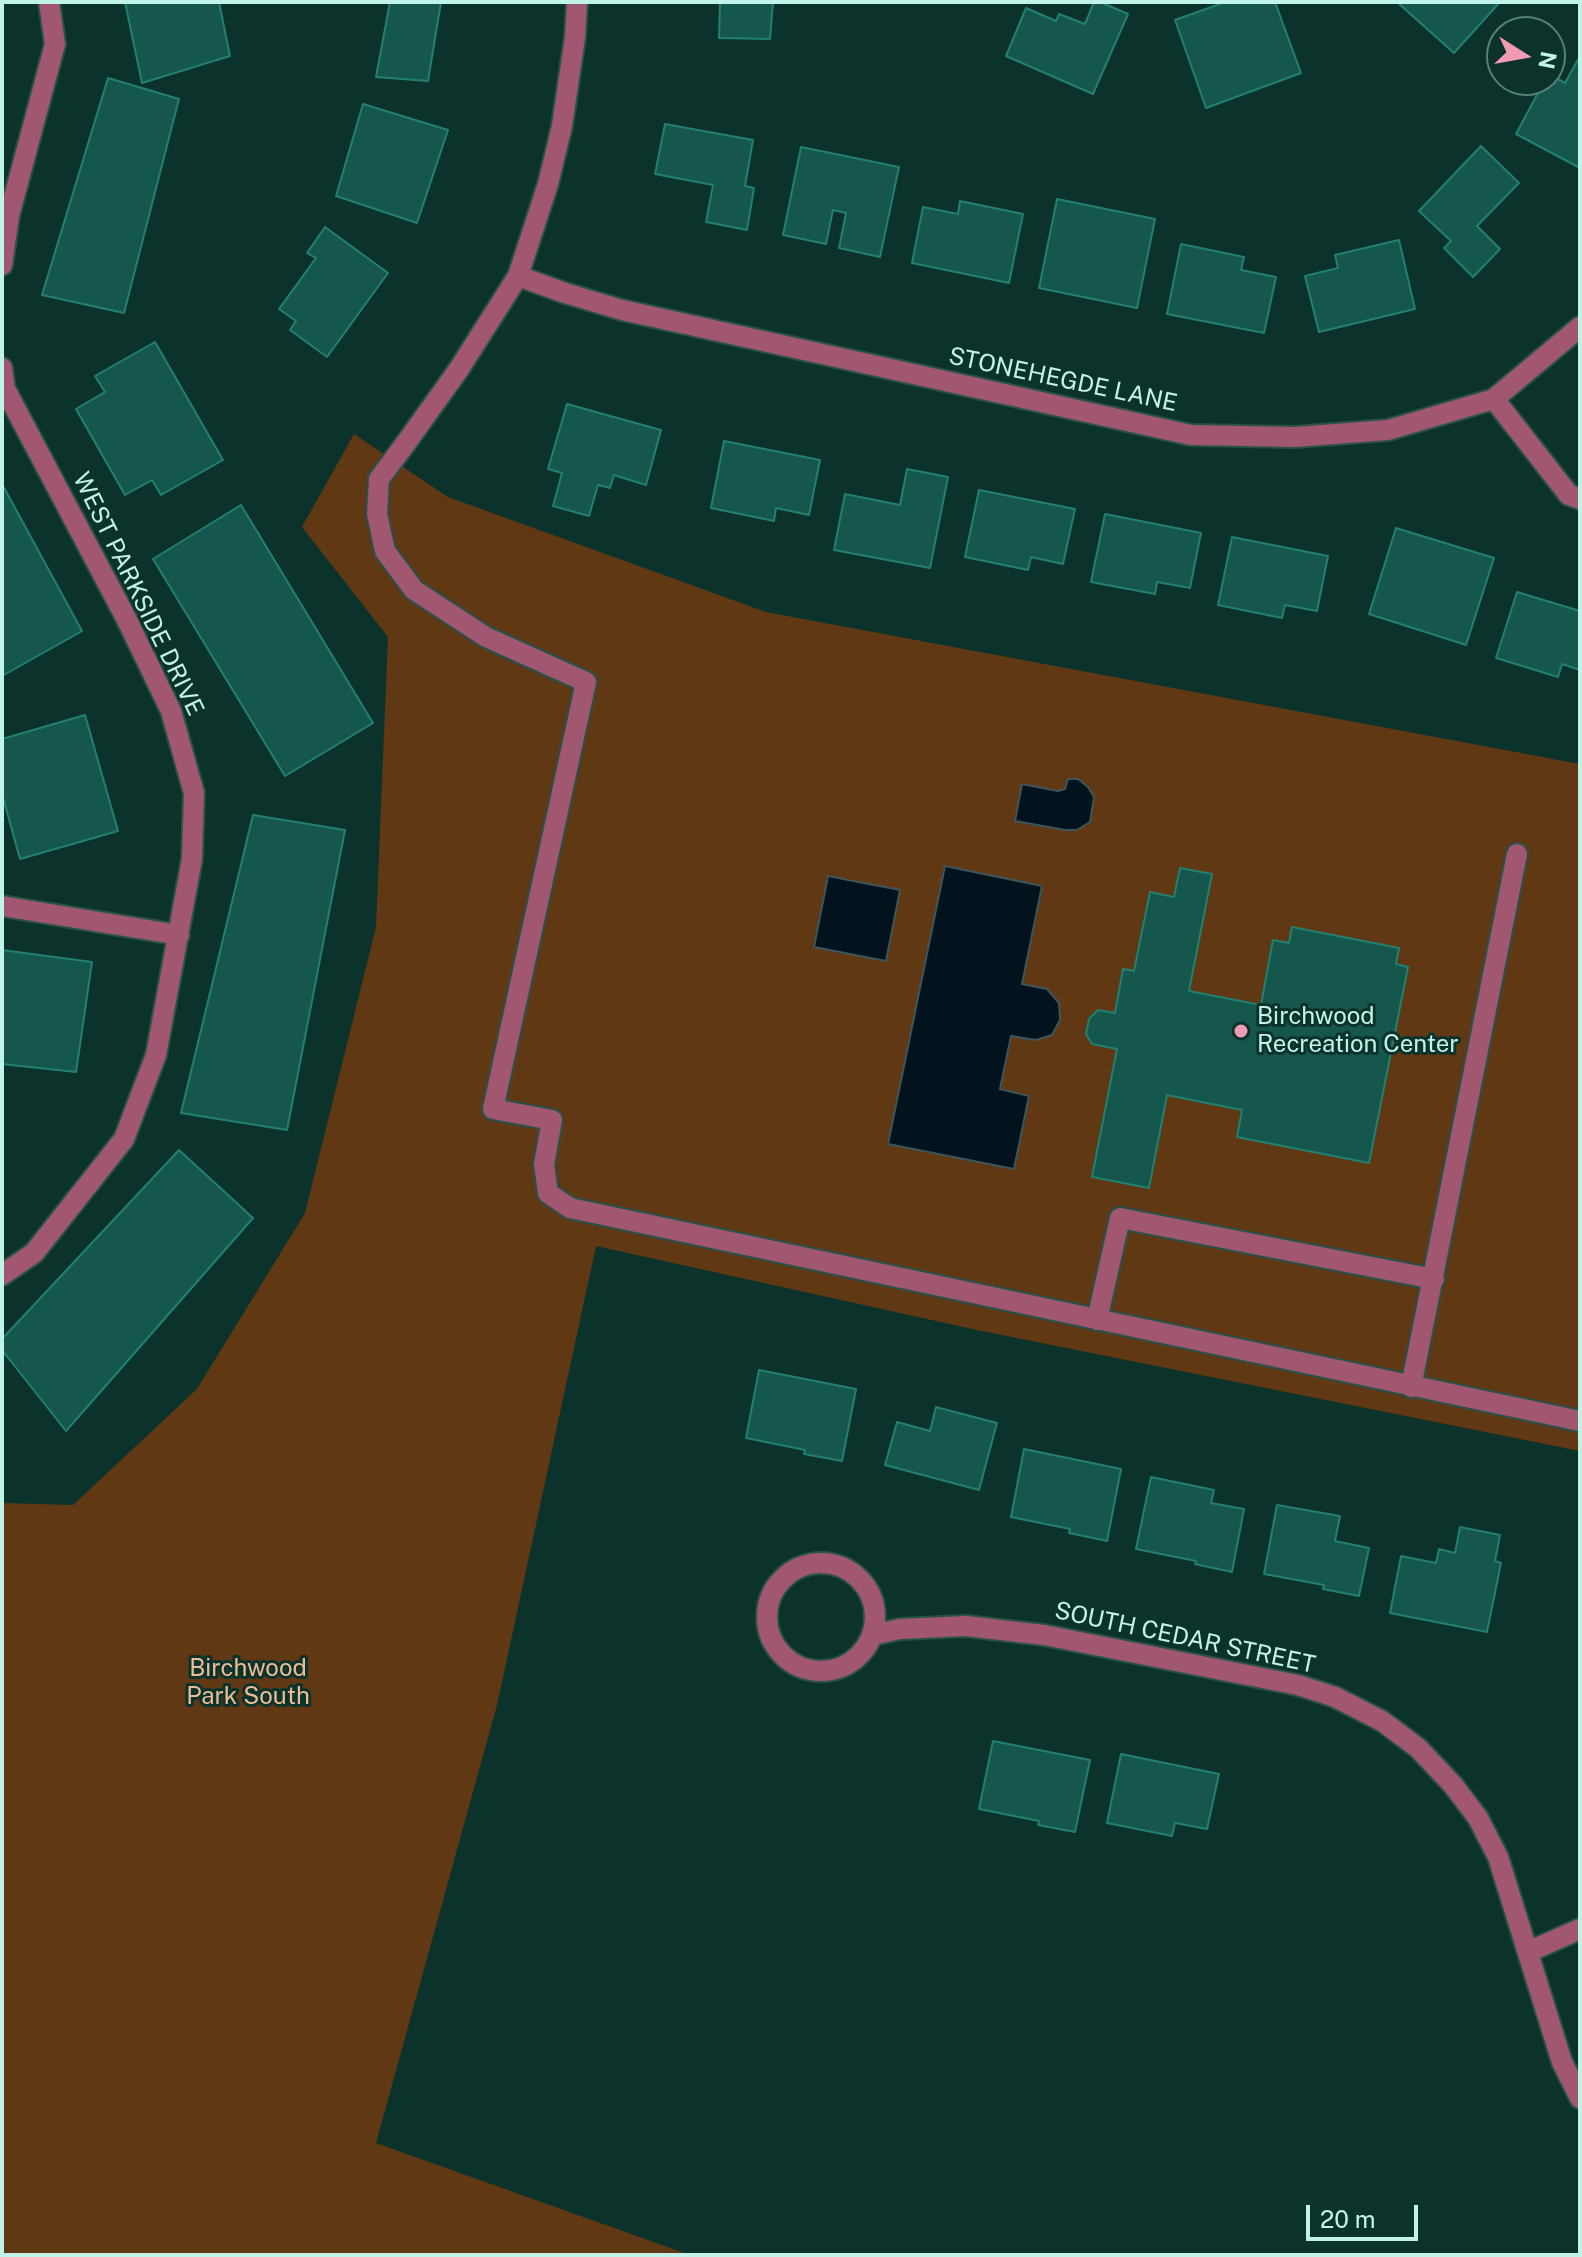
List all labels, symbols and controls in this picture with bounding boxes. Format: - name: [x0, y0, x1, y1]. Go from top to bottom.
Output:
- north arrow: [1486, 16, 1566, 96]
- text: N: [1533, 49, 1562, 71]
- street label: STONEHEGDE LANE: [946, 342, 1180, 418]
- street label: WEST PARKSIDE DRIVE: [66, 468, 210, 720]
- place label: Birchwood Recreation Center: [1257, 1003, 1459, 1059]
- marker: Birchwood Recreation Center: [1232, 1022, 1250, 1040]
- street label: SOUTH CEDAR STREET: [1052, 1596, 1318, 1680]
- park label: Birchwood Park South: [186, 1655, 310, 1711]
- scale bar: [1310, 2189, 1422, 2239]
- text: 20 m: [1320, 2205, 1376, 2233]

